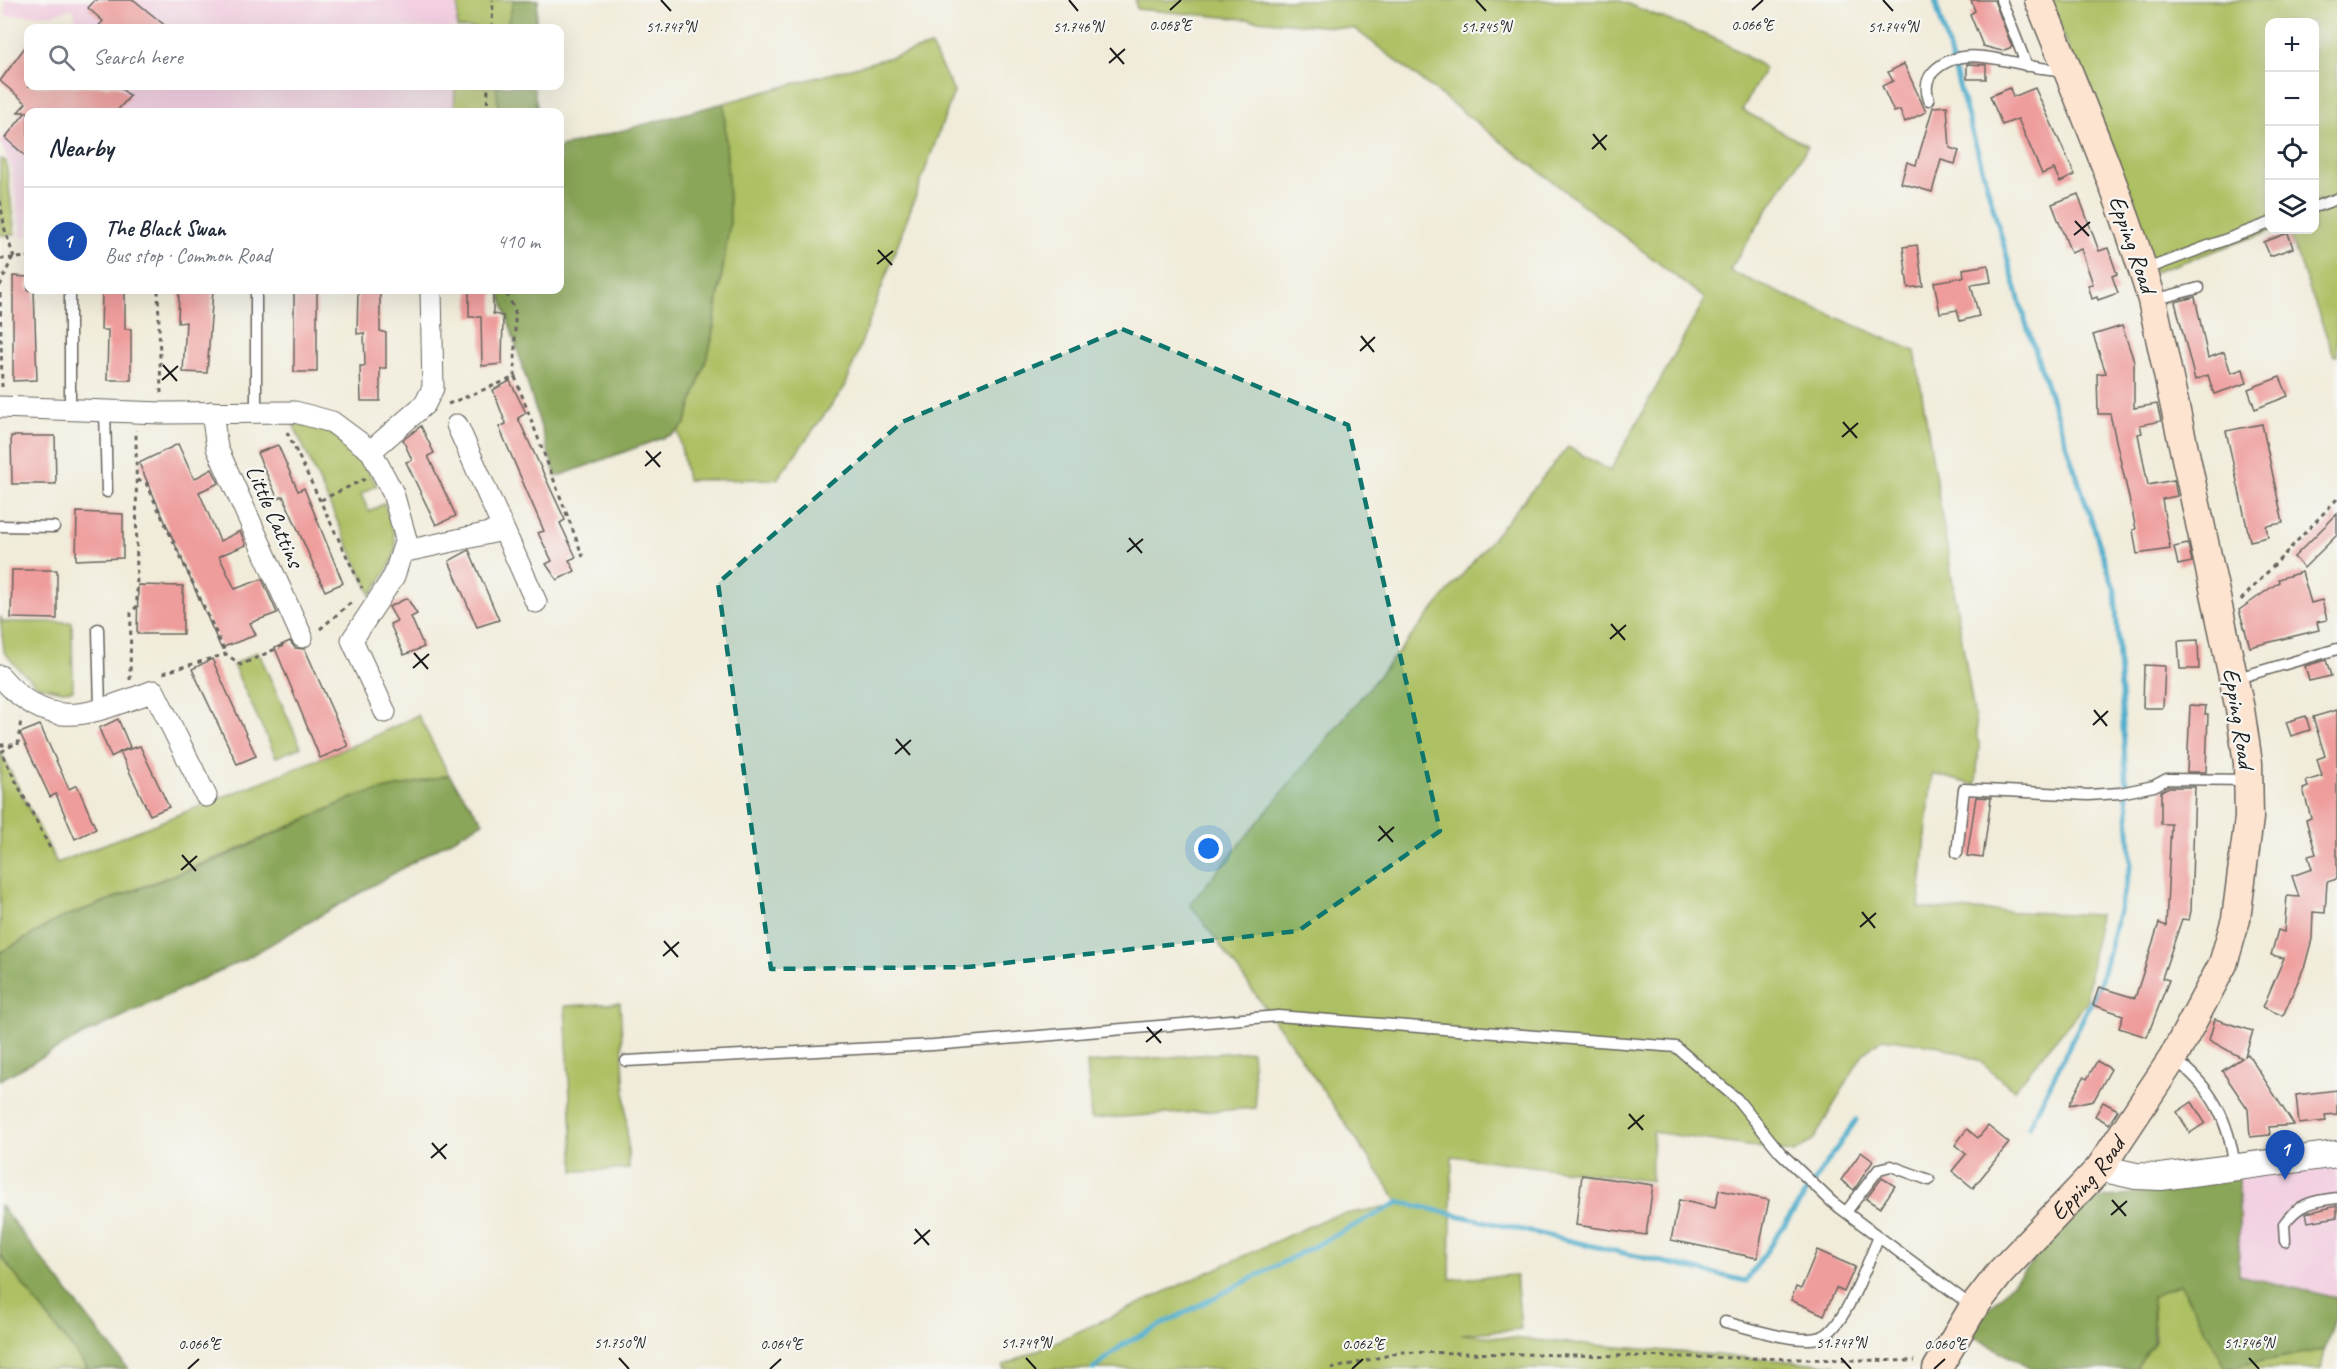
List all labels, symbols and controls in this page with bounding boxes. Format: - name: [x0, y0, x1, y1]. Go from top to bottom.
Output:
- text: 0.068°E: [1149, 16, 1193, 35]
- text: 0.066°E: [1731, 16, 1775, 35]
- text: 51.747°N: [646, 18, 699, 37]
- text: 51.746°N: [1053, 18, 1106, 37]
- text: 51.745°N: [1461, 18, 1514, 37]
- text: 51.744°N: [1868, 18, 1921, 37]
- map controls: [2265, 18, 2319, 234]
- button: +: [2265, 18, 2319, 72]
- search box: [24, 24, 564, 90]
- icon: search: [45, 41, 78, 74]
- text: Search here: [93, 43, 183, 71]
- button: −: [2265, 72, 2319, 126]
- button: locate: [2265, 126, 2319, 180]
- text: Nearby: [48, 131, 113, 164]
- button: layers: [2265, 180, 2319, 234]
- street label: Epping Road: [2102, 191, 2165, 300]
- text: The Black Swan: [105, 215, 226, 243]
- text: 1: [63, 229, 72, 254]
- text: 410 m: [497, 229, 540, 254]
- text: Bus stop · Common Road: [105, 243, 271, 268]
- street label: Little Cattins: [239, 460, 312, 574]
- street label: Epping Road: [2216, 666, 2262, 774]
- your location: [1194, 834, 1223, 863]
- street label: Epping Road: [2043, 1128, 2134, 1227]
- pin: 1: [2266, 1130, 2304, 1180]
- text: 51.750°N: [594, 1334, 647, 1353]
- text: 51.749°N: [1001, 1334, 1054, 1353]
- text: 51.747°N: [1816, 1334, 1869, 1353]
- text: 51.746°N: [2224, 1334, 2277, 1353]
- text: 0.066°E: [178, 1335, 222, 1354]
- text: 0.064°E: [760, 1335, 804, 1354]
- text: 0.062°E: [1342, 1335, 1386, 1354]
- text: 0.060°E: [1924, 1335, 1968, 1354]

